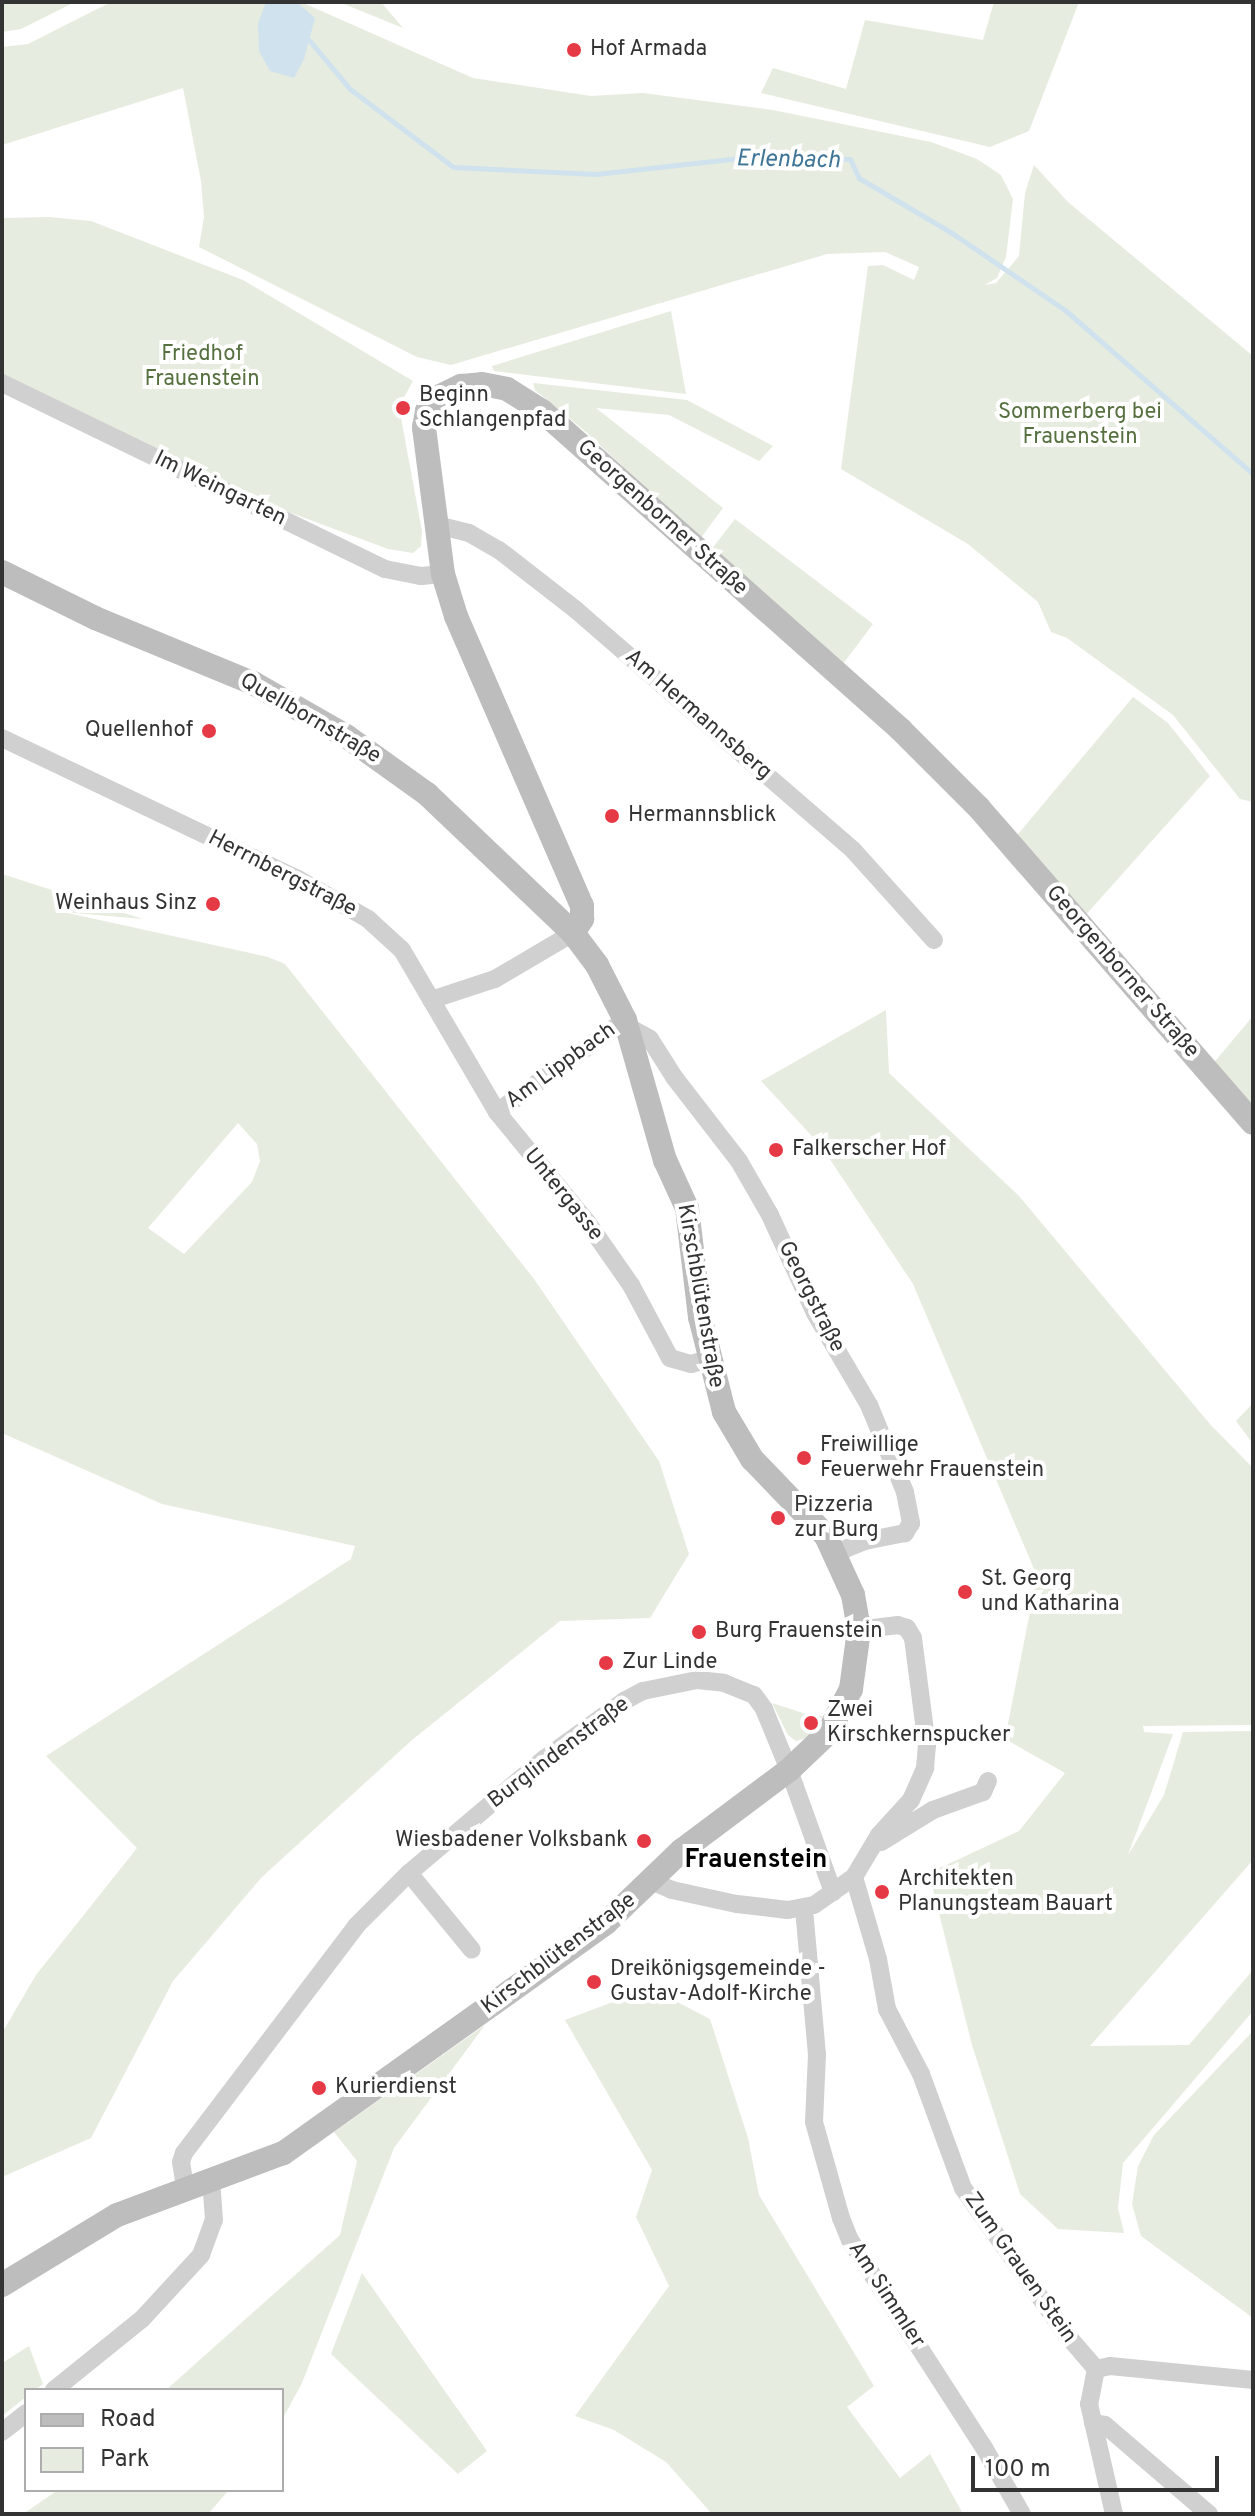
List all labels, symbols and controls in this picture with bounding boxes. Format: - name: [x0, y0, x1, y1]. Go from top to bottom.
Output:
- place label: Hof Armada: [590, 37, 708, 63]
- marker: Hof Armada: [565, 41, 583, 59]
- water label: Erlenbach: [736, 146, 840, 176]
- park label: Friedhof Frauenstein: [144, 341, 260, 392]
- place label: Beginn Schlangenpfad: [419, 382, 566, 434]
- marker: Beginn Schlangenpfad: [394, 399, 412, 417]
- park label: Sommerberg bei Frauenstein: [998, 399, 1162, 450]
- street label: Georgenborner Straße: [571, 435, 753, 601]
- street label: Im Weingarten: [149, 446, 291, 532]
- street label: Am Hermannsberg: [619, 644, 777, 786]
- street label: Quellbornstraße: [235, 668, 385, 770]
- place label: Quellenhof: [85, 718, 193, 744]
- marker: Quellenhof: [200, 722, 218, 740]
- place label: Hermannsblick: [628, 803, 776, 829]
- marker: Hermannsblick: [603, 807, 621, 825]
- street label: Herrnbergstraße: [203, 825, 361, 923]
- street label: Georgenborner Straße: [1040, 880, 1204, 1064]
- place label: Weinhaus Sinz: [55, 891, 197, 917]
- marker: Weinhaus Sinz: [204, 895, 222, 913]
- street label: Am Lippbach: [501, 1017, 621, 1115]
- place label: Falkerscher Hof: [792, 1137, 946, 1163]
- marker: Falkerscher Hof: [767, 1141, 785, 1159]
- street label: Untergasse: [518, 1143, 608, 1247]
- street label: Kirschblütenstraße: [671, 1202, 729, 1390]
- street label: Georgstraße: [772, 1237, 850, 1357]
- place label: Freiwillige Feuerwehr Frauenstein: [820, 1432, 1044, 1484]
- marker: Freiwillige Feuerwehr Frauenstein: [795, 1449, 813, 1467]
- place label: Pizzeria zur Burg: [794, 1492, 879, 1544]
- marker: Pizzeria zur Burg: [769, 1509, 787, 1527]
- place label: St. Georg und Katharina: [981, 1566, 1120, 1618]
- marker: St. Georg und Katharina: [956, 1583, 974, 1601]
- place label: Burg Frauenstein: [715, 1619, 883, 1645]
- marker: Burg Frauenstein: [690, 1623, 708, 1641]
- place label: Zur Linde: [622, 1650, 717, 1676]
- marker: Zur Linde: [597, 1654, 615, 1672]
- street label: Burglindenstraße: [483, 1691, 635, 1815]
- place label: Zwei Kirschkernspucker: [827, 1697, 1011, 1748]
- marker: Zwei Kirschkernspucker: [802, 1714, 820, 1732]
- place label: Wiesbadener Volksbank: [394, 1828, 628, 1854]
- marker: Wiesbadener Volksbank: [635, 1832, 653, 1850]
- district label: Frauenstein: [685, 1845, 827, 1877]
- place label: Architekten Planungsteam Bauart: [898, 1866, 1113, 1918]
- marker: Architekten Planungsteam Bauart: [873, 1883, 891, 1901]
- street label: Kirschblütenstraße: [477, 1887, 641, 2021]
- place label: Dreikönigsgemeinde - Gustav-Adolf-Kirche: [610, 1956, 826, 2008]
- marker: Dreikönigsgemeinde - Gustav-Adolf-Kirche: [585, 1973, 603, 1991]
- place label: Kurierdienst: [335, 2075, 457, 2101]
- marker: Kurierdienst: [310, 2079, 328, 2097]
- street label: Zum Grauen Stein: [958, 2187, 1082, 2349]
- street label: Am Simmler: [842, 2237, 930, 2353]
- legend: [24, 2388, 284, 2492]
- text: Road: [100, 2405, 156, 2435]
- scale bar: [975, 2440, 1223, 2490]
- text: Park: [100, 2445, 150, 2475]
- text: 100 m: [985, 2455, 1051, 2485]

